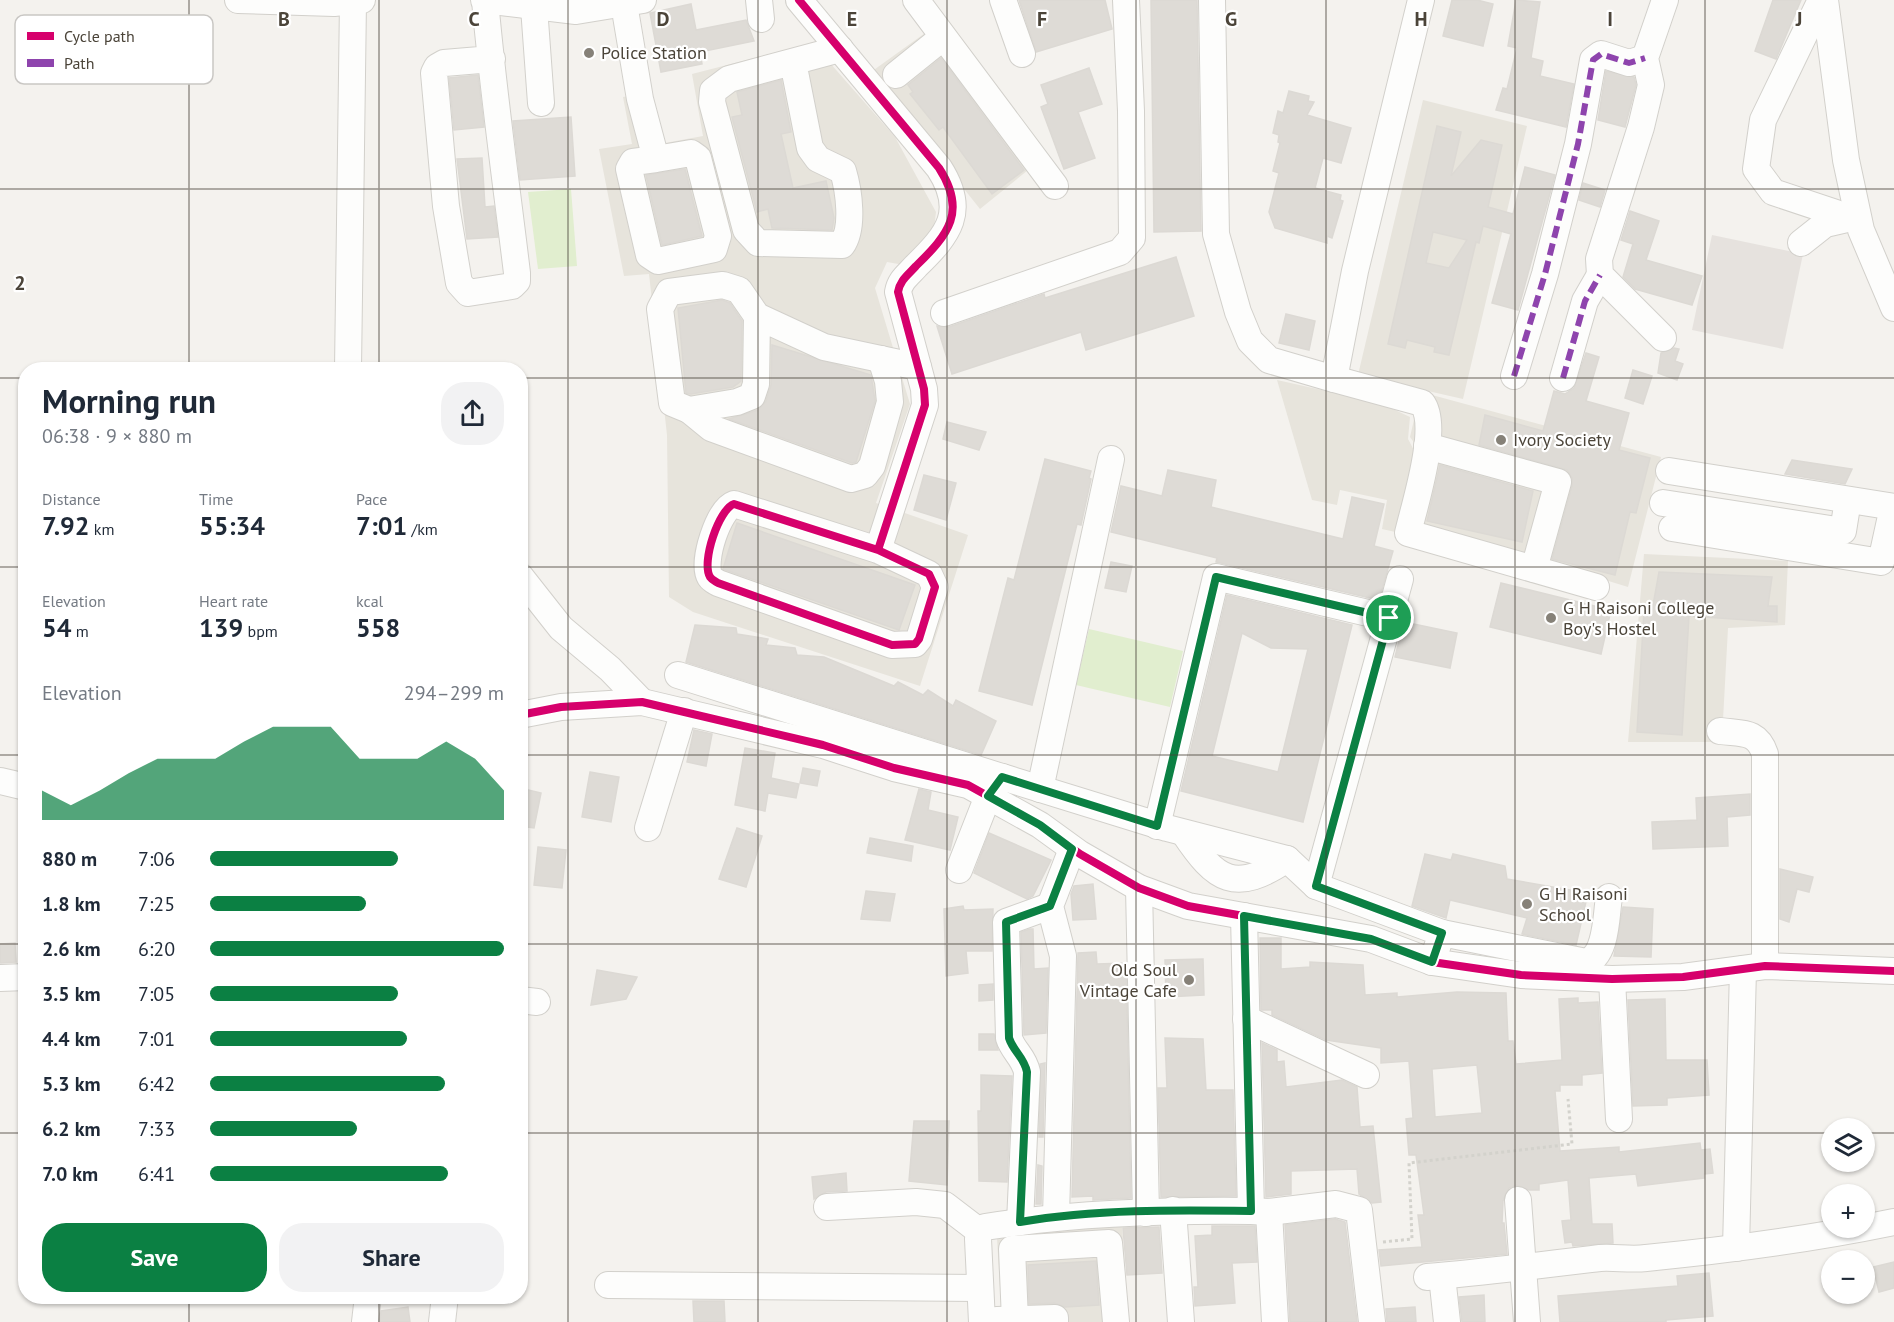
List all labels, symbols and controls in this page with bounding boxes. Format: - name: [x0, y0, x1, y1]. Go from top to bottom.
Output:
- text: B: [278, 6, 290, 32]
- text: C: [468, 6, 480, 32]
- text: D: [657, 6, 670, 32]
- text: E: [847, 6, 857, 32]
- text: F: [1037, 6, 1047, 32]
- text: G: [1225, 6, 1237, 32]
- text: H: [1414, 6, 1428, 32]
- text: I: [1607, 6, 1613, 32]
- text: J: [1795, 6, 1802, 32]
- legend: [15, 15, 213, 84]
- text: Cycle path: [64, 26, 135, 46]
- place label: Police Station: [601, 41, 707, 64]
- marker: Police Station: [582, 46, 596, 60]
- text: Path: [64, 53, 95, 73]
- text: 2: [14, 270, 26, 296]
- text: Morning run: [42, 379, 216, 422]
- button: share: [441, 382, 504, 445]
- text: 06:38 · 9 × 880 m: [42, 423, 192, 449]
- place label: Ivory Society: [1513, 428, 1611, 451]
- marker: Ivory Society: [1494, 433, 1508, 447]
- text: Distance: [42, 489, 101, 509]
- text: Time: [199, 489, 233, 509]
- text: Pace: [356, 489, 387, 509]
- text: 7.92: [42, 509, 90, 542]
- text: 55:34: [199, 509, 265, 542]
- text: 7:01: [356, 509, 407, 542]
- text: km: [90, 519, 114, 539]
- text: /km: [407, 519, 438, 539]
- text: Elevation: [42, 591, 106, 611]
- text: Heart rate: [199, 591, 268, 611]
- text: kcal: [356, 591, 383, 611]
- pin: [1363, 592, 1414, 643]
- place label: G H Raisoni College Boy's Hostel: [1563, 596, 1714, 640]
- icon: arrive: [1372, 601, 1405, 634]
- text: 54: [42, 611, 71, 644]
- text: 139: [199, 611, 243, 644]
- text: 558: [356, 611, 400, 644]
- marker: G H Raisoni College Boy's Hostel: [1544, 611, 1558, 625]
- text: m: [71, 621, 89, 641]
- text: bpm: [243, 621, 278, 641]
- text: Elevation: [42, 680, 122, 706]
- text: 294–299 m: [404, 680, 504, 706]
- text: 880 m: [42, 846, 97, 872]
- text: 7:06: [138, 846, 175, 872]
- place label: G H Raisoni School: [1539, 882, 1628, 926]
- text: 1.8 km: [42, 891, 101, 917]
- text: 7:25: [138, 891, 175, 917]
- marker: G H Raisoni School: [1520, 897, 1534, 911]
- text: 2.6 km: [42, 936, 101, 962]
- text: 6:20: [138, 936, 175, 962]
- place label: Old Soul Vintage Cafe: [1079, 958, 1178, 1002]
- marker: Old Soul Vintage Cafe: [1182, 973, 1196, 987]
- text: 3.5 km: [42, 981, 101, 1007]
- text: 7:05: [138, 981, 175, 1007]
- text: 4.4 km: [42, 1026, 101, 1052]
- text: 7:01: [138, 1026, 175, 1052]
- text: 5.3 km: [42, 1071, 101, 1097]
- text: 6:42: [138, 1071, 175, 1097]
- text: 6.2 km: [42, 1116, 101, 1142]
- text: 7:33: [138, 1116, 175, 1142]
- map controls: [1821, 1118, 1875, 1304]
- button: layers: [1821, 1118, 1875, 1172]
- text: 7.0 km: [42, 1161, 98, 1187]
- text: 6:41: [138, 1161, 175, 1187]
- button: +: [1821, 1184, 1875, 1238]
- button: Save: [42, 1223, 267, 1292]
- button: Share: [279, 1223, 504, 1292]
- button: −: [1821, 1250, 1875, 1304]

